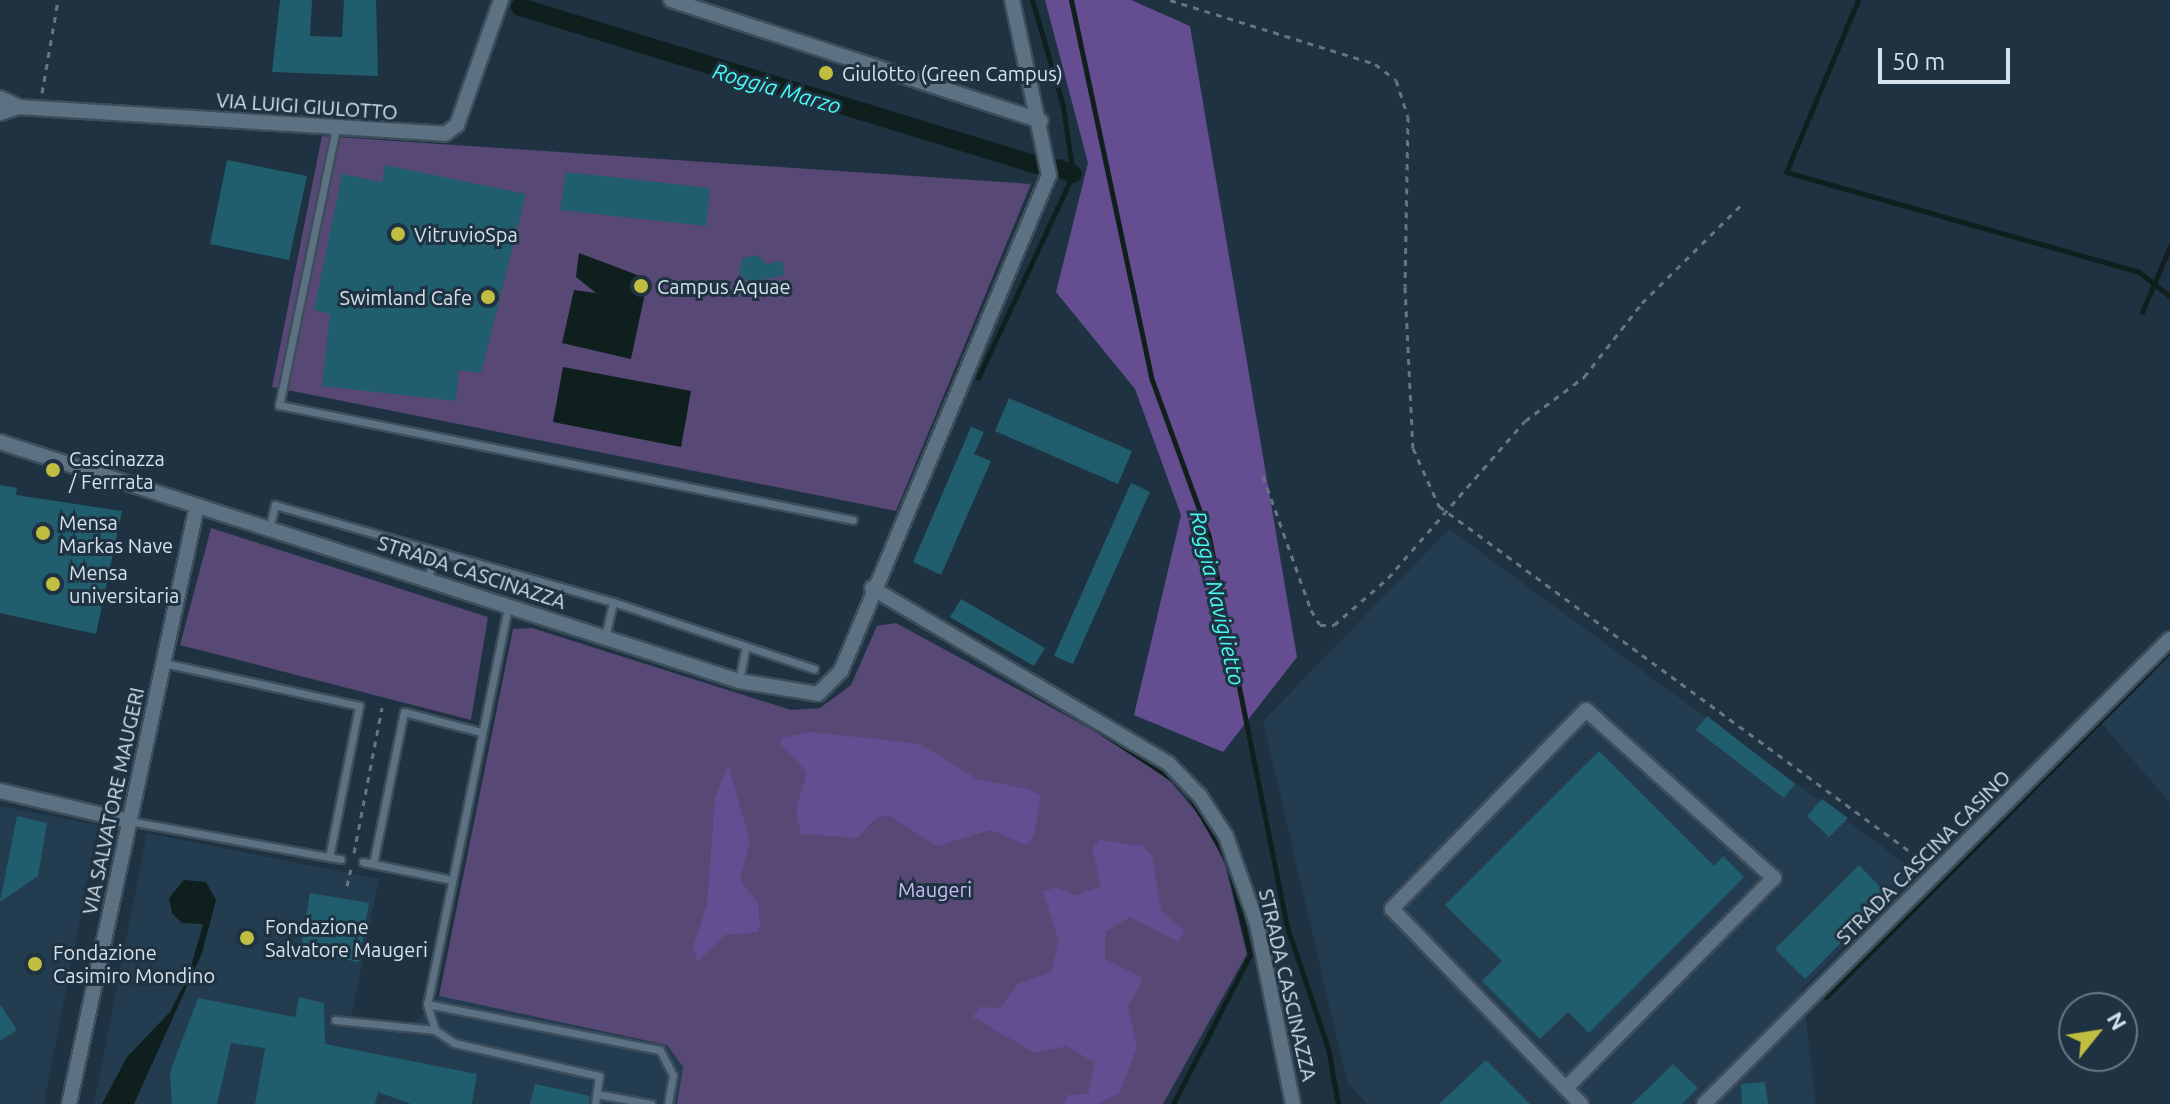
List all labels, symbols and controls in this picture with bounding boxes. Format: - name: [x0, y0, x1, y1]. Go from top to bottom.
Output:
- scale bar: [1882, 32, 2014, 82]
- text: 50 m: [1892, 48, 1945, 75]
- water label: Roggia Marzo: [710, 57, 844, 119]
- place label: Giulotto (Green Campus): [842, 61, 1063, 85]
- marker: Giulotto (Green Campus): [817, 64, 835, 82]
- street label: VIA LUIGI GIULOTTO: [215, 88, 399, 124]
- place label: VitruvioSpa: [414, 222, 518, 246]
- marker: VitruvioSpa: [389, 225, 407, 243]
- place label: Campus Aquae: [657, 274, 791, 298]
- marker: Campus Aquae: [632, 277, 650, 295]
- place label: Swimland Cafe: [339, 285, 472, 309]
- marker: Swimland Cafe: [479, 288, 497, 306]
- place label: Cascinazza / Ferrrata: [69, 446, 165, 493]
- marker: Cascinazza / Ferrrata: [44, 461, 62, 479]
- water label: Roggia Naviglietto: [1185, 508, 1251, 688]
- place label: Mensa Markas Nave: [59, 510, 173, 557]
- marker: Mensa Markas Nave: [34, 524, 52, 542]
- street label: STRADA CASCINAZZA: [375, 530, 569, 614]
- place label: Mensa universitaria: [69, 560, 179, 607]
- marker: Mensa universitaria: [44, 575, 62, 593]
- street label: VIA SALVATORE MAUGERI: [77, 685, 149, 917]
- street label: STRADA CASCINA CASINO: [1831, 765, 2015, 949]
- park label: Maugeri: [898, 877, 972, 901]
- street label: STRADA CASCINAZZA: [1254, 887, 1322, 1083]
- place label: Fondazione Salvatore Maugeri: [265, 914, 428, 961]
- marker: Fondazione Salvatore Maugeri: [236, 927, 258, 949]
- place label: Fondazione Casimiro Mondino: [53, 940, 215, 987]
- marker: Fondazione Casimiro Mondino: [24, 953, 46, 975]
- north arrow: [2058, 992, 2138, 1072]
- text: N: [2103, 1007, 2132, 1034]

